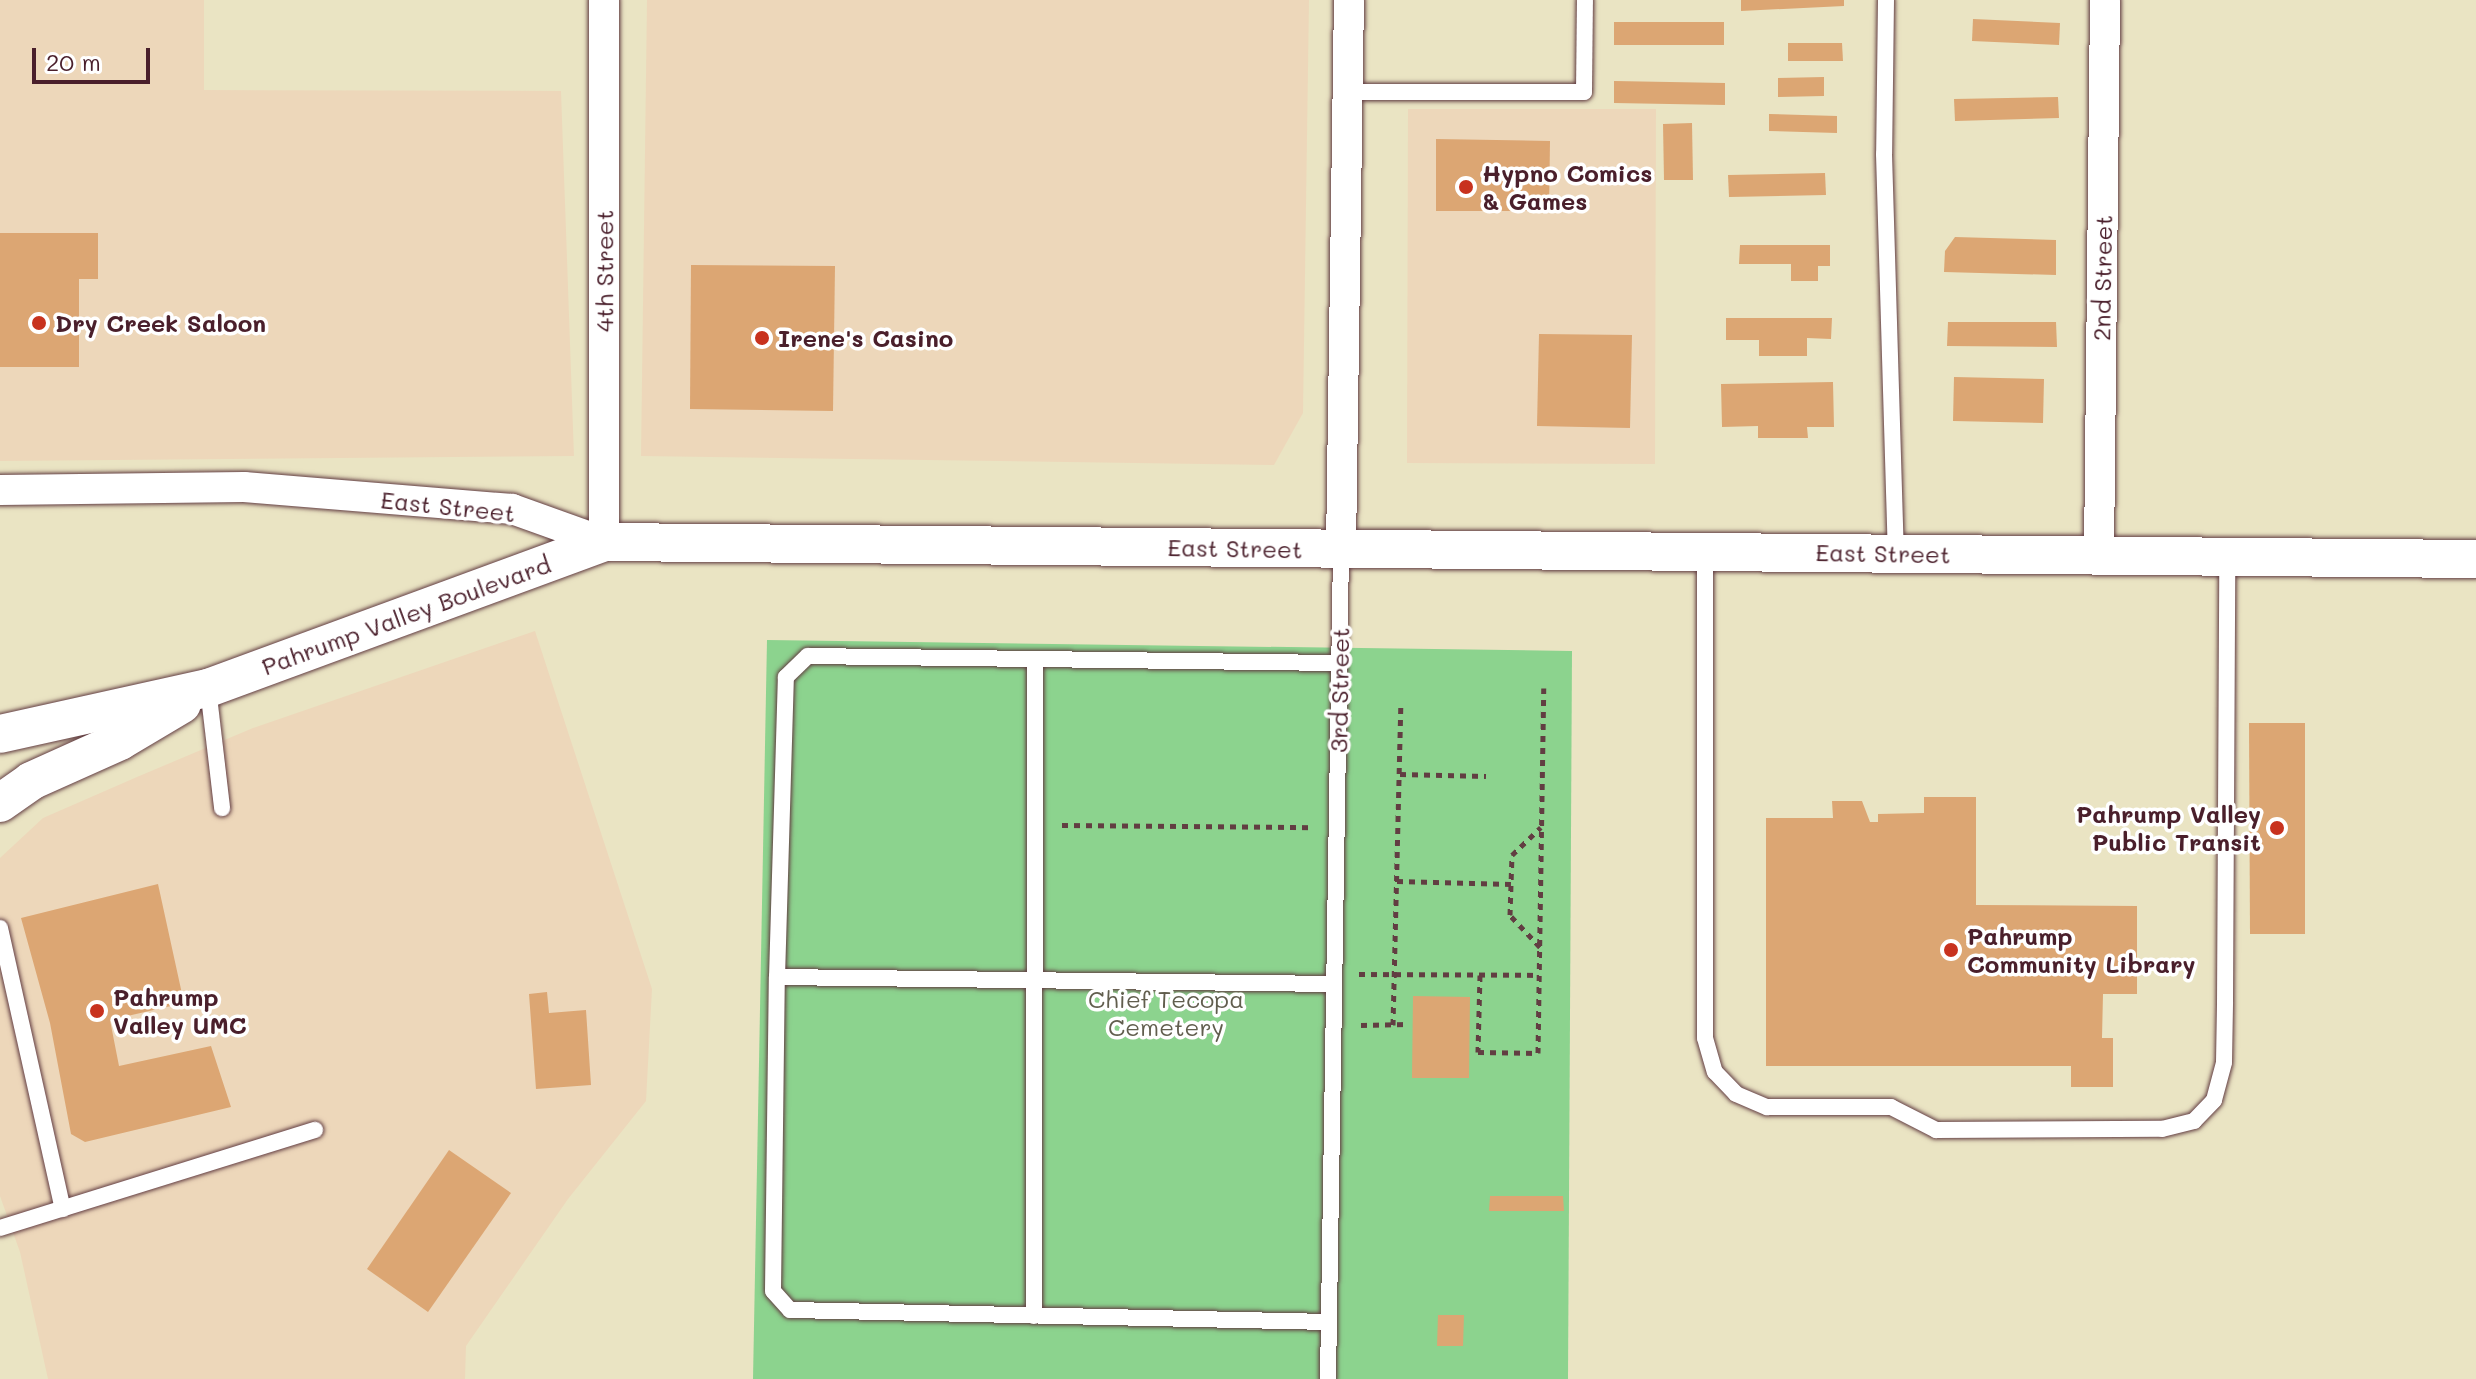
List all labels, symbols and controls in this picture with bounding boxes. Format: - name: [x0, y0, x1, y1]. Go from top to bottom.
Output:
- scale bar: [36, 32, 154, 82]
- text: 20 m: [46, 46, 101, 77]
- place label: Hypno Comics & Games: [1482, 159, 1652, 215]
- marker: Hypno Comics & Games: [1457, 178, 1475, 196]
- street label: 4th Street: [590, 210, 618, 332]
- street label: 2nd Street: [2087, 215, 2117, 341]
- place label: Dry Creek Saloon: [55, 309, 266, 337]
- marker: Dry Creek Saloon: [30, 314, 48, 332]
- place label: Irene's Casino: [778, 324, 953, 352]
- marker: Irene's Casino: [753, 329, 771, 347]
- street label: East Street: [379, 485, 517, 527]
- street label: East Street: [1167, 532, 1303, 564]
- street label: East Street: [1815, 537, 1951, 569]
- street label: Pahrump Valley Boulevard: [258, 549, 554, 681]
- street label: 3rd Street: [1324, 627, 1354, 753]
- place label: Pahrump Valley Public Transit: [2076, 800, 2261, 856]
- marker: Pahrump Valley Public Transit: [2268, 819, 2286, 837]
- place label: Pahrump Community Library: [1967, 922, 2195, 978]
- marker: Pahrump Community Library: [1942, 941, 1960, 959]
- place label: Pahrump Valley UMC: [113, 983, 247, 1039]
- park label: Chief Tecopa Cemetery: [1088, 985, 1244, 1041]
- marker: Pahrump Valley UMC: [88, 1002, 106, 1020]

